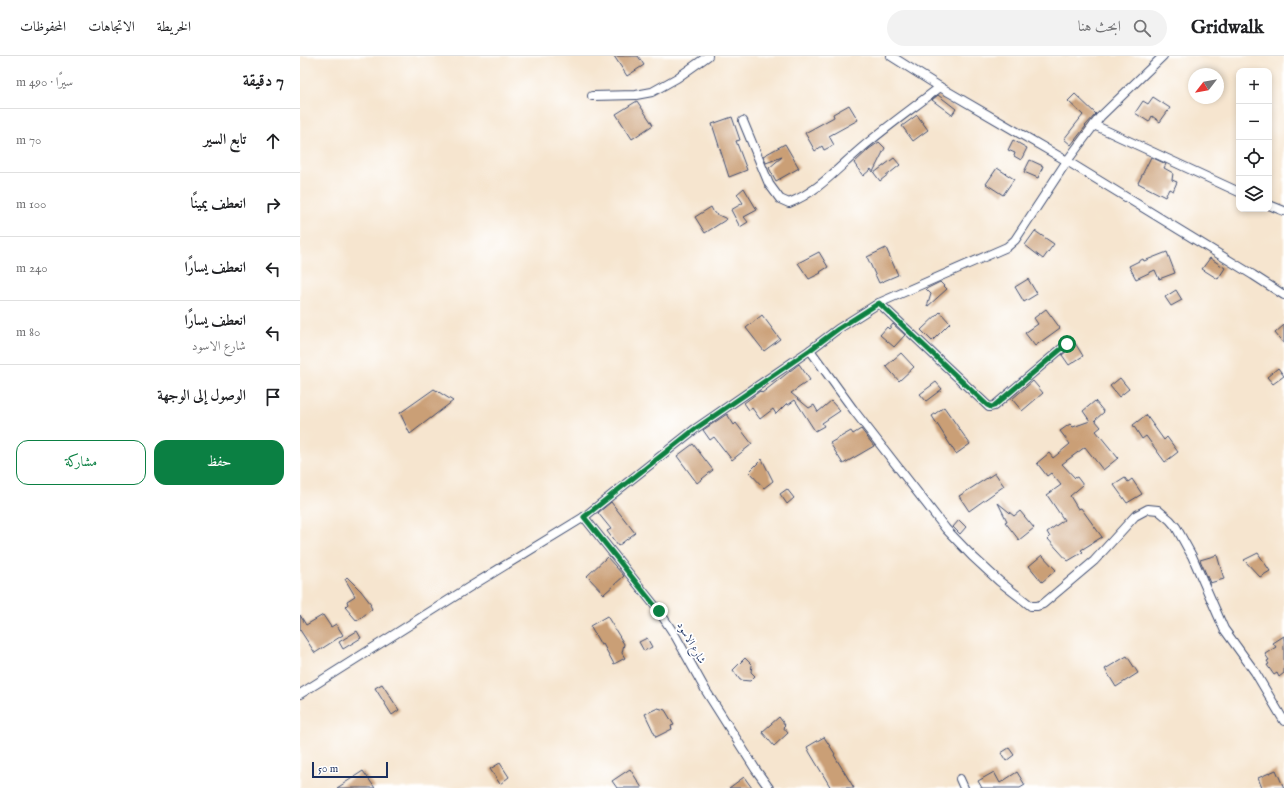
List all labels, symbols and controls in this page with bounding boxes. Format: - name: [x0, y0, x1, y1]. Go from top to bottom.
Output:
- search box: [887, 10, 1167, 46]
- text: Gridwalk: [1191, 16, 1264, 40]
- text: ابحث هنا: [1078, 17, 1121, 36]
- icon: search: [1131, 17, 1153, 39]
- text: المحفوظات: [20, 18, 66, 36]
- text: الاتجاهات: [88, 18, 135, 36]
- text: الخريطة: [157, 18, 191, 36]
- north arrow: [1188, 68, 1224, 104]
- map controls: [1236, 68, 1272, 212]
- button: +: [1236, 68, 1272, 104]
- text: 7 دقيقة: [243, 71, 284, 92]
- text: سيرًا · 490 m: [16, 74, 73, 91]
- button: −: [1236, 104, 1272, 140]
- text: تابع السير: [204, 130, 246, 149]
- icon: ahead: [262, 130, 284, 152]
- text: 70 m: [16, 132, 41, 149]
- button: locate: [1236, 140, 1272, 176]
- button: layers: [1236, 176, 1272, 212]
- text: انعطف يمينًا: [190, 194, 246, 213]
- icon: right: [262, 194, 284, 216]
- text: 100 m: [16, 196, 46, 213]
- text: انعطف يسارًا: [184, 258, 246, 277]
- icon: left: [262, 258, 284, 280]
- text: 240 m: [16, 260, 48, 277]
- text: انعطف يسارًا: [184, 311, 246, 330]
- icon: left: [262, 322, 284, 344]
- text: 80 m: [16, 324, 40, 341]
- route start: [1058, 335, 1076, 353]
- text: شارع الاسود: [192, 338, 246, 355]
- text: الوصول إلى الوجهة: [157, 386, 246, 405]
- icon: arrive: [262, 386, 284, 408]
- button: مشاركة: [16, 440, 146, 485]
- button: حفظ: [154, 440, 284, 485]
- route end: [650, 602, 668, 620]
- street label: شارع الاسود: [672, 620, 709, 667]
- scale bar: [312, 760, 388, 779]
- text: 50 m: [318, 762, 338, 776]

